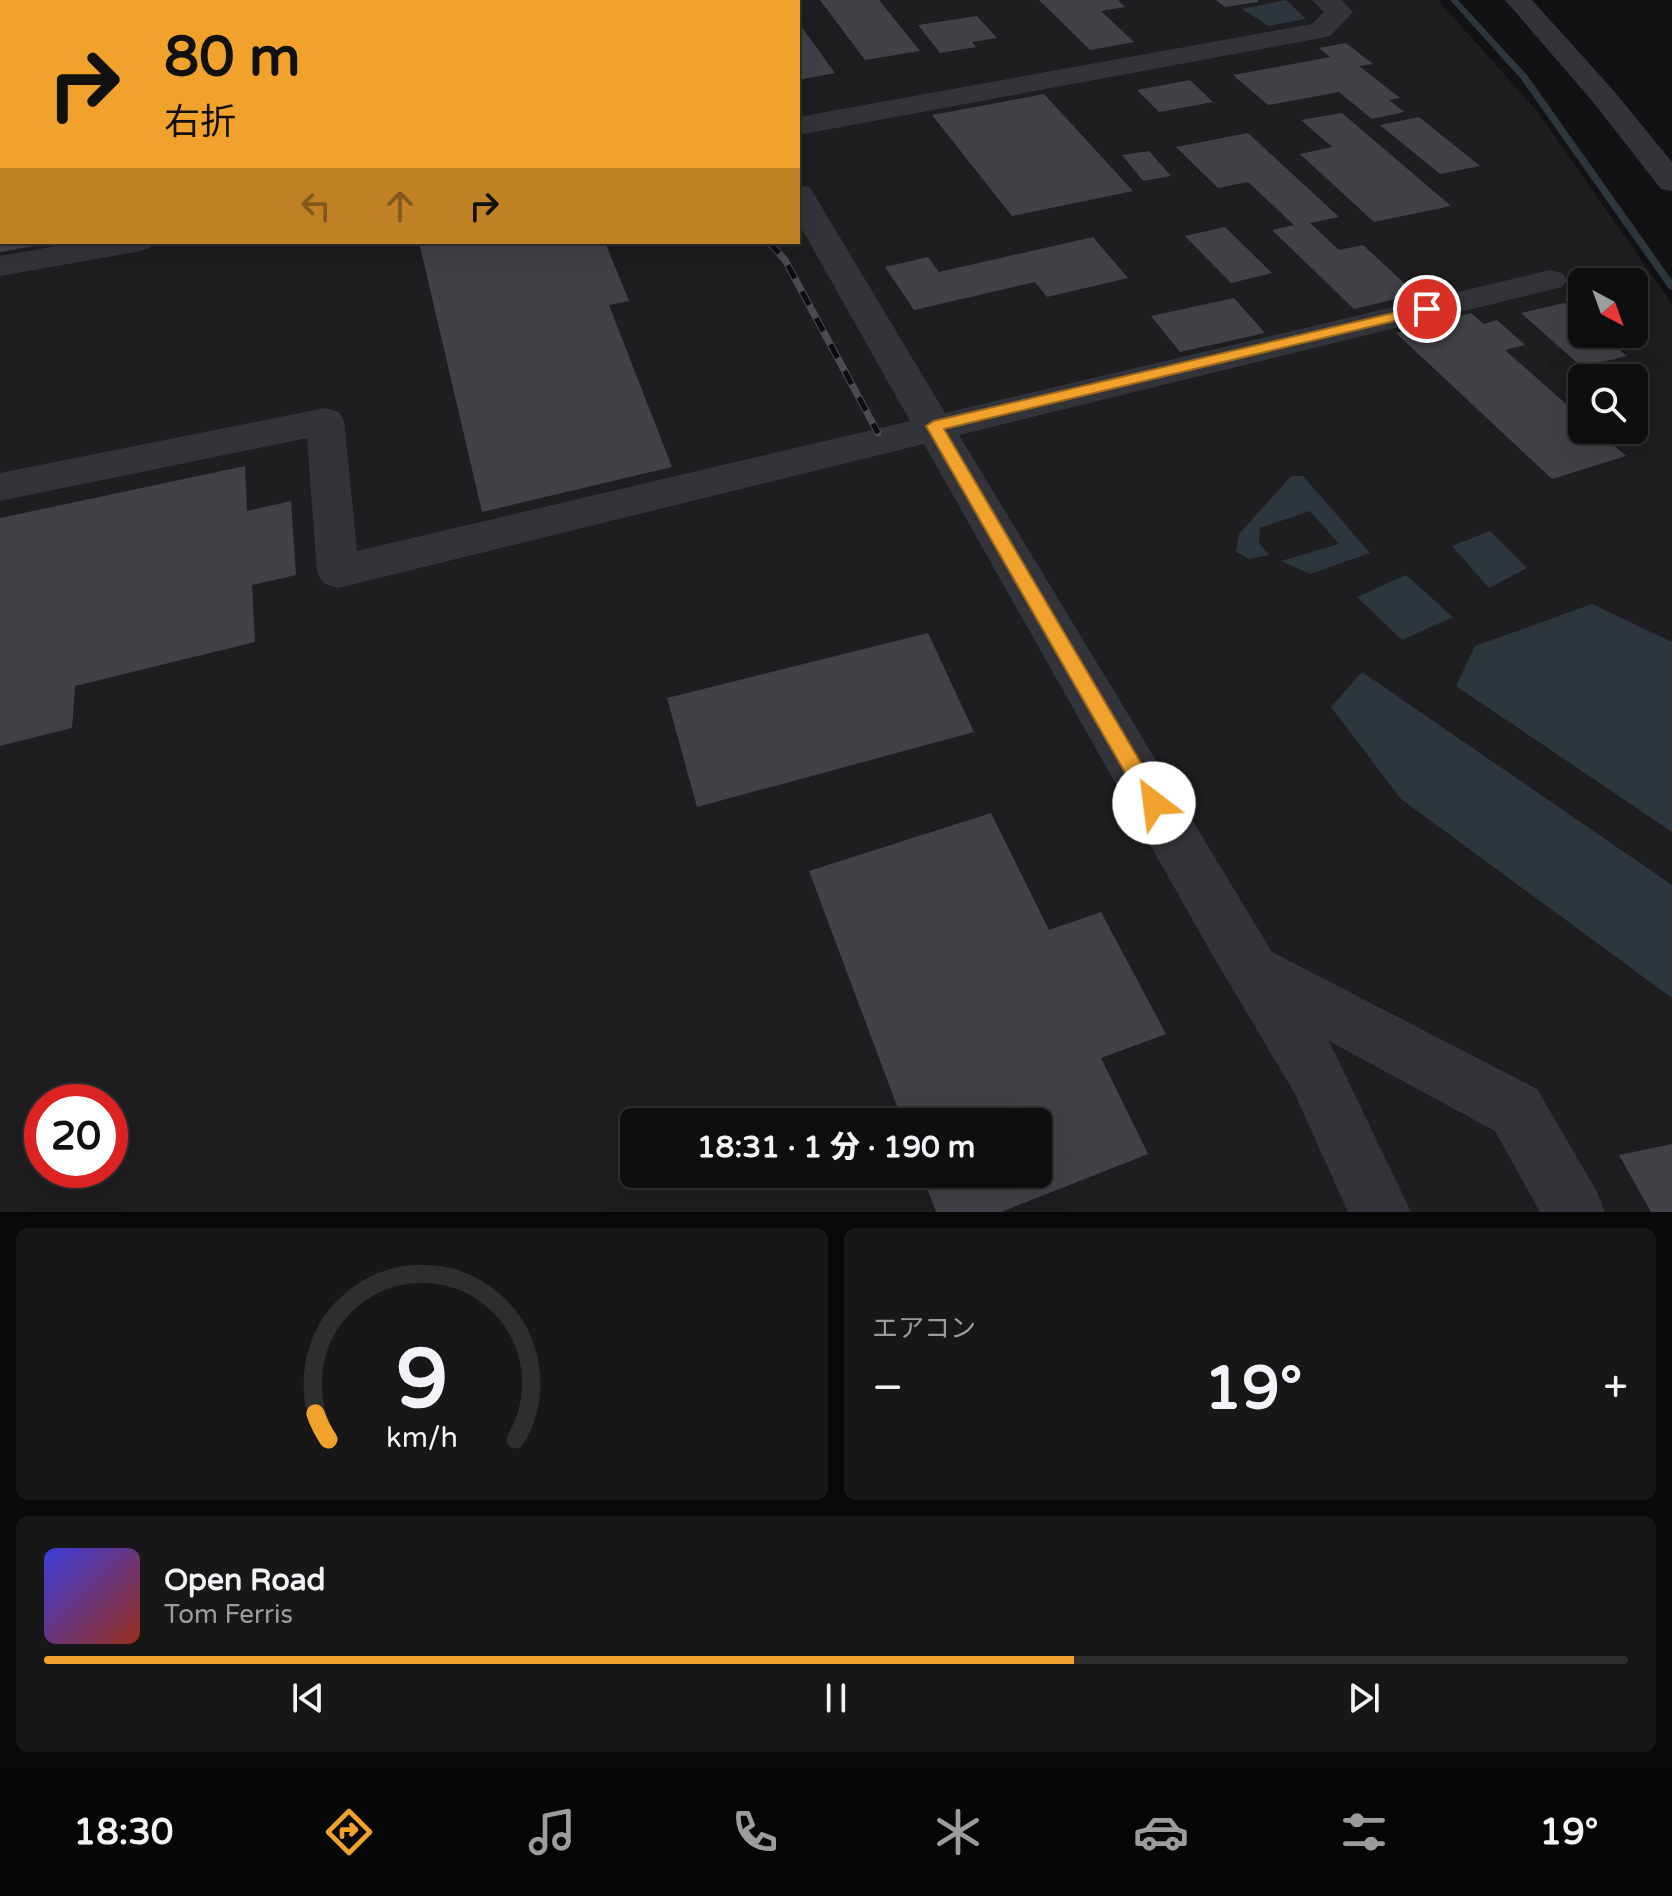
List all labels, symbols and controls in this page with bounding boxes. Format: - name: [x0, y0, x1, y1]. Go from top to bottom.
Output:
- text: 80 m: [164, 24, 300, 91]
- icon: right: [32, 32, 136, 136]
- text: 右折: [164, 101, 236, 144]
- icon: left: [294, 184, 338, 228]
- icon: ahead: [378, 184, 422, 228]
- icon: right: [462, 184, 506, 228]
- north arrow: [1568, 268, 1648, 348]
- map controls: [1568, 268, 1648, 444]
- pin: [1393, 275, 1461, 343]
- icon: arrive: [1405, 287, 1449, 331]
- button: search: [1568, 364, 1648, 444]
- position arrow: [1112, 761, 1196, 845]
- speed limit sign: 20: [24, 1084, 128, 1188]
- text: 18:31 · 1 分 · 190 m: [697, 1129, 975, 1166]
- text: エアコン: [872, 1313, 976, 1344]
- text: 9: [396, 1330, 448, 1430]
- text: 19°: [1204, 1353, 1302, 1425]
- text: −: [872, 1362, 903, 1415]
- text: +: [1603, 1362, 1628, 1415]
- text: km/h: [386, 1421, 458, 1455]
- text: Open Road: [164, 1562, 325, 1599]
- text: Tom Ferris: [164, 1599, 293, 1630]
- icon: previous: [286, 1676, 330, 1720]
- icon: pause: [814, 1676, 858, 1720]
- icon: next: [1342, 1676, 1386, 1720]
- icon: directions: [321, 1804, 377, 1860]
- icon: music: [524, 1804, 580, 1860]
- icon: phone: [727, 1804, 783, 1860]
- icon: climate: [930, 1804, 986, 1860]
- icon: car: [1133, 1804, 1189, 1860]
- icon: filters: [1336, 1804, 1392, 1860]
- text: 18:30: [74, 1811, 173, 1854]
- text: 19°: [1540, 1811, 1598, 1854]

